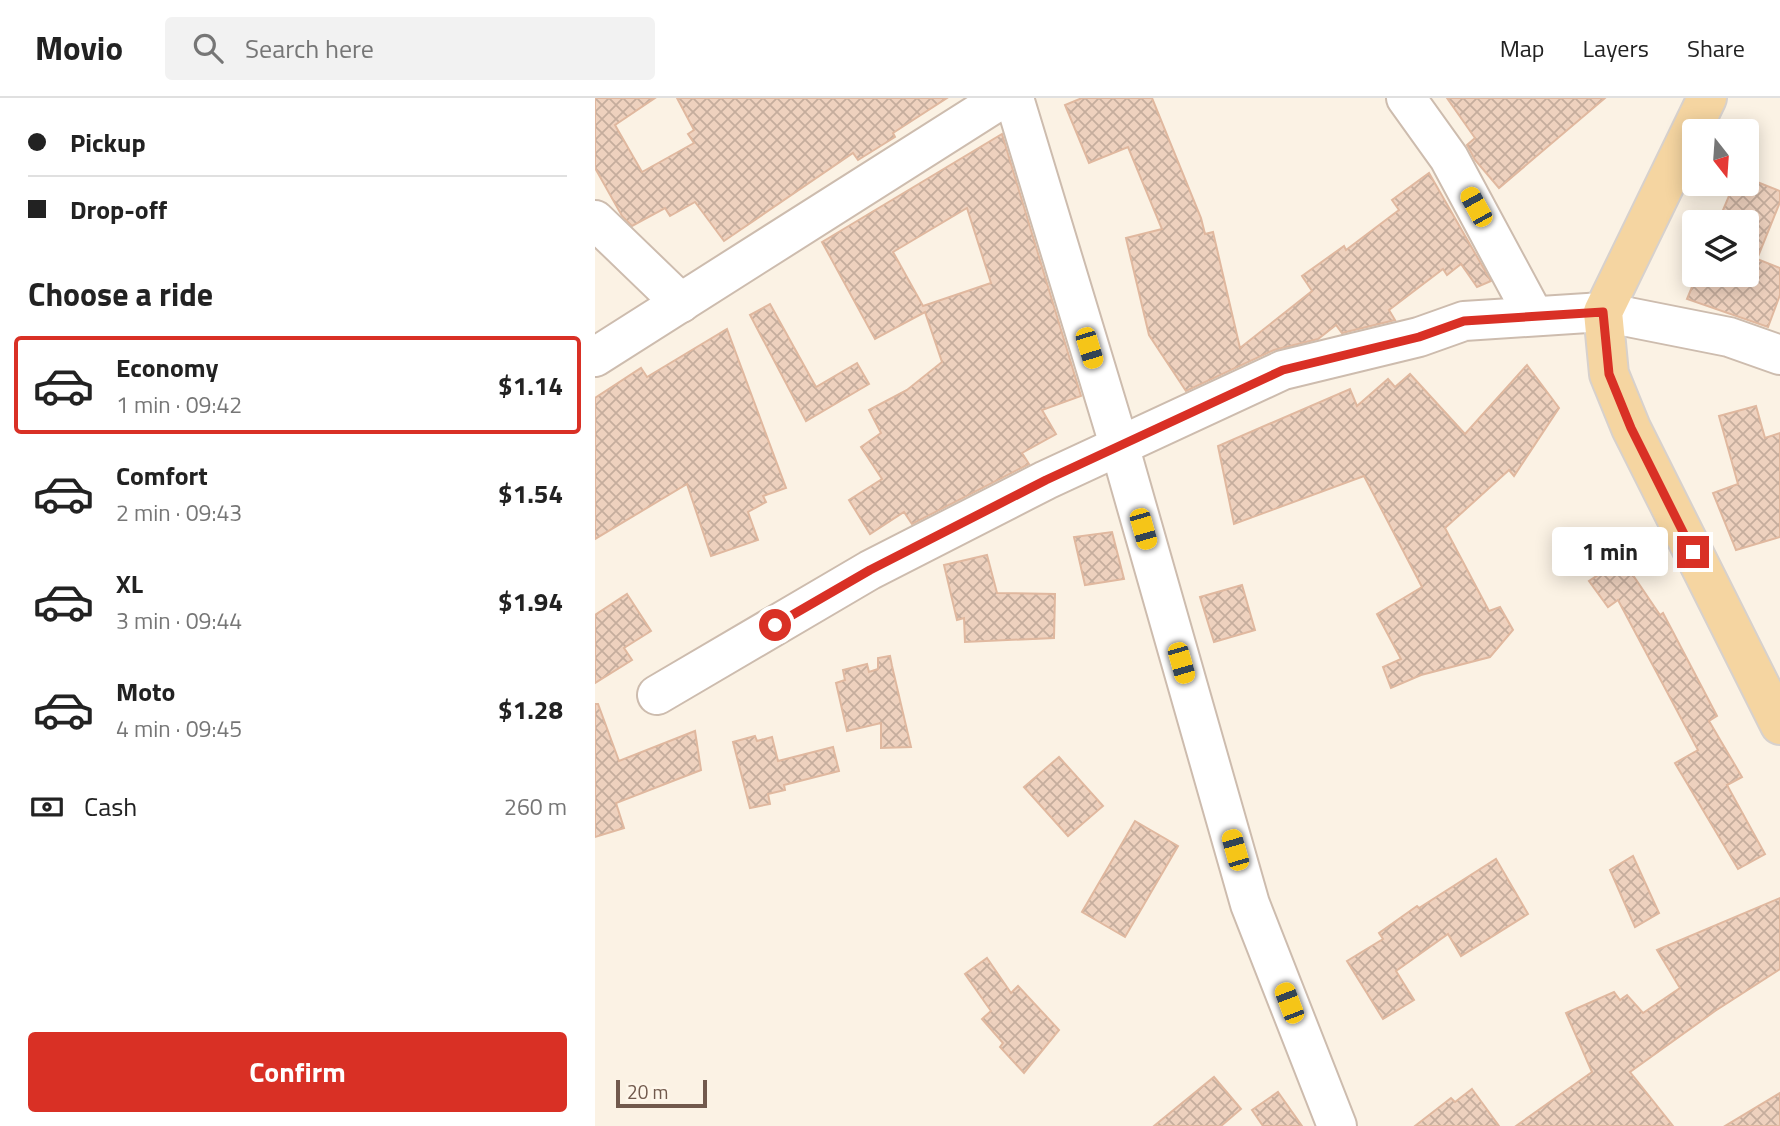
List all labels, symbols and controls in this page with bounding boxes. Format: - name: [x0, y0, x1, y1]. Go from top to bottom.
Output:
- search box: [165, 17, 655, 80]
- text: Movio: [35, 23, 123, 73]
- icon: search: [189, 29, 227, 67]
- text: Search here: [245, 29, 374, 68]
- text: Map: [1500, 30, 1545, 66]
- text: Layers: [1583, 30, 1649, 66]
- text: Share: [1687, 30, 1745, 66]
- north arrow: [1682, 119, 1759, 196]
- map controls: [1682, 119, 1759, 287]
- text: Pickup: [70, 123, 146, 162]
- car: [1457, 184, 1496, 230]
- text: Drop-off: [70, 190, 167, 229]
- button: layers: [1682, 210, 1759, 287]
- text: Choose a ride: [28, 270, 213, 318]
- car: [1073, 325, 1106, 371]
- text: Economy: [116, 348, 218, 387]
- icon: car: [32, 354, 95, 417]
- text: $1.14: [498, 366, 563, 405]
- text: 1 min · 09:42: [116, 387, 242, 422]
- text: Comfort: [116, 456, 208, 495]
- icon: car: [32, 462, 95, 525]
- text: $1.54: [498, 474, 563, 513]
- text: 2 min · 09:43: [116, 495, 242, 530]
- car: [1128, 506, 1159, 552]
- callout: 1 min: [1553, 528, 1669, 576]
- text: 1 min: [1582, 534, 1638, 569]
- route end: [1677, 536, 1709, 568]
- text: XL: [116, 564, 143, 603]
- icon: car: [32, 570, 95, 633]
- text: $1.94: [498, 582, 563, 621]
- text: 3 min · 09:44: [116, 603, 242, 638]
- route start: [759, 609, 791, 641]
- car: [1166, 640, 1197, 686]
- text: Moto: [116, 672, 175, 711]
- icon: car: [32, 678, 95, 741]
- text: $1.28: [498, 690, 563, 729]
- text: 4 min · 09:45: [116, 711, 242, 746]
- text: Cash: [84, 787, 137, 826]
- icon: cash: [28, 788, 66, 826]
- text: 260 m: [504, 789, 567, 824]
- car: [1220, 827, 1251, 873]
- car: [1272, 980, 1307, 1026]
- button: Confirm: [28, 1032, 567, 1112]
- scale bar: [616, 1077, 707, 1109]
- text: 20 m: [627, 1077, 668, 1106]

